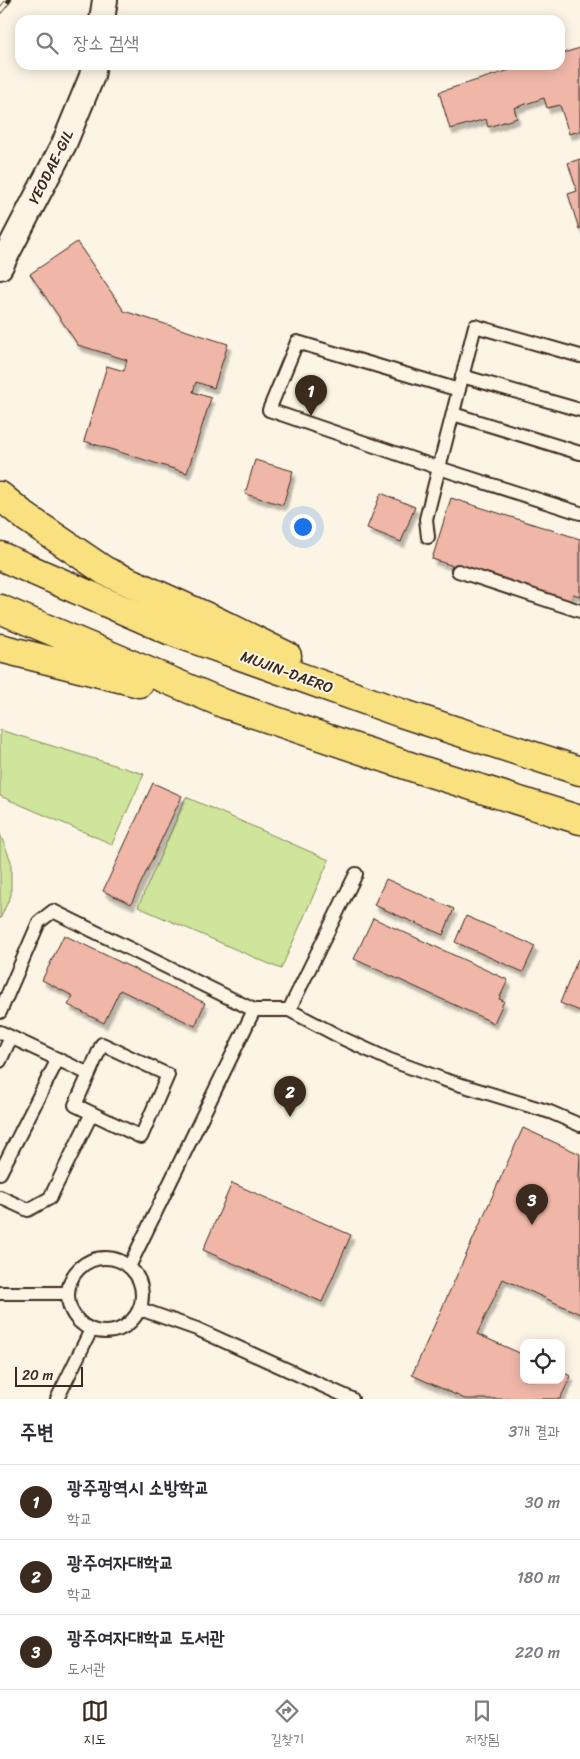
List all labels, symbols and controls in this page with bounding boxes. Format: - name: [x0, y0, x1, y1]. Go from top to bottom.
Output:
- search box: [15, 15, 565, 70]
- text: 장소 검색: [73, 26, 139, 59]
- icon: search: [33, 29, 61, 57]
- street label: YEODAE-GIL: [21, 125, 81, 209]
- pin: 1: [295, 375, 327, 416]
- your location: [290, 514, 316, 540]
- street label: MUJIN-DAERO: [237, 643, 337, 701]
- pin: 2: [274, 1076, 306, 1117]
- pin: 3: [516, 1184, 548, 1225]
- map controls: [520, 1339, 565, 1384]
- button: locate: [520, 1339, 565, 1384]
- text: 20 m: [22, 1363, 53, 1388]
- scale bar: [15, 1364, 82, 1387]
- text: 주변: [20, 1413, 54, 1451]
- text: 3개 결과: [508, 1417, 560, 1446]
- text: 광주광역시 소방학교: [67, 1471, 210, 1504]
- text: 1: [33, 1488, 39, 1517]
- text: 30 m: [525, 1488, 560, 1517]
- text: 학교: [67, 1504, 93, 1533]
- text: 광주여자대학교: [67, 1546, 174, 1579]
- text: 2: [31, 1563, 41, 1592]
- text: 180 m: [517, 1563, 560, 1592]
- text: 학교: [67, 1579, 93, 1608]
- text: 광주여자대학교 도서관: [67, 1621, 225, 1654]
- text: 3: [32, 1638, 40, 1667]
- text: 220 m: [515, 1638, 560, 1667]
- text: 도서관: [67, 1654, 106, 1683]
- tab: 지도: [81, 1697, 109, 1752]
- tab: 길찾기: [270, 1697, 304, 1752]
- tab: 저장됨: [465, 1697, 499, 1752]

